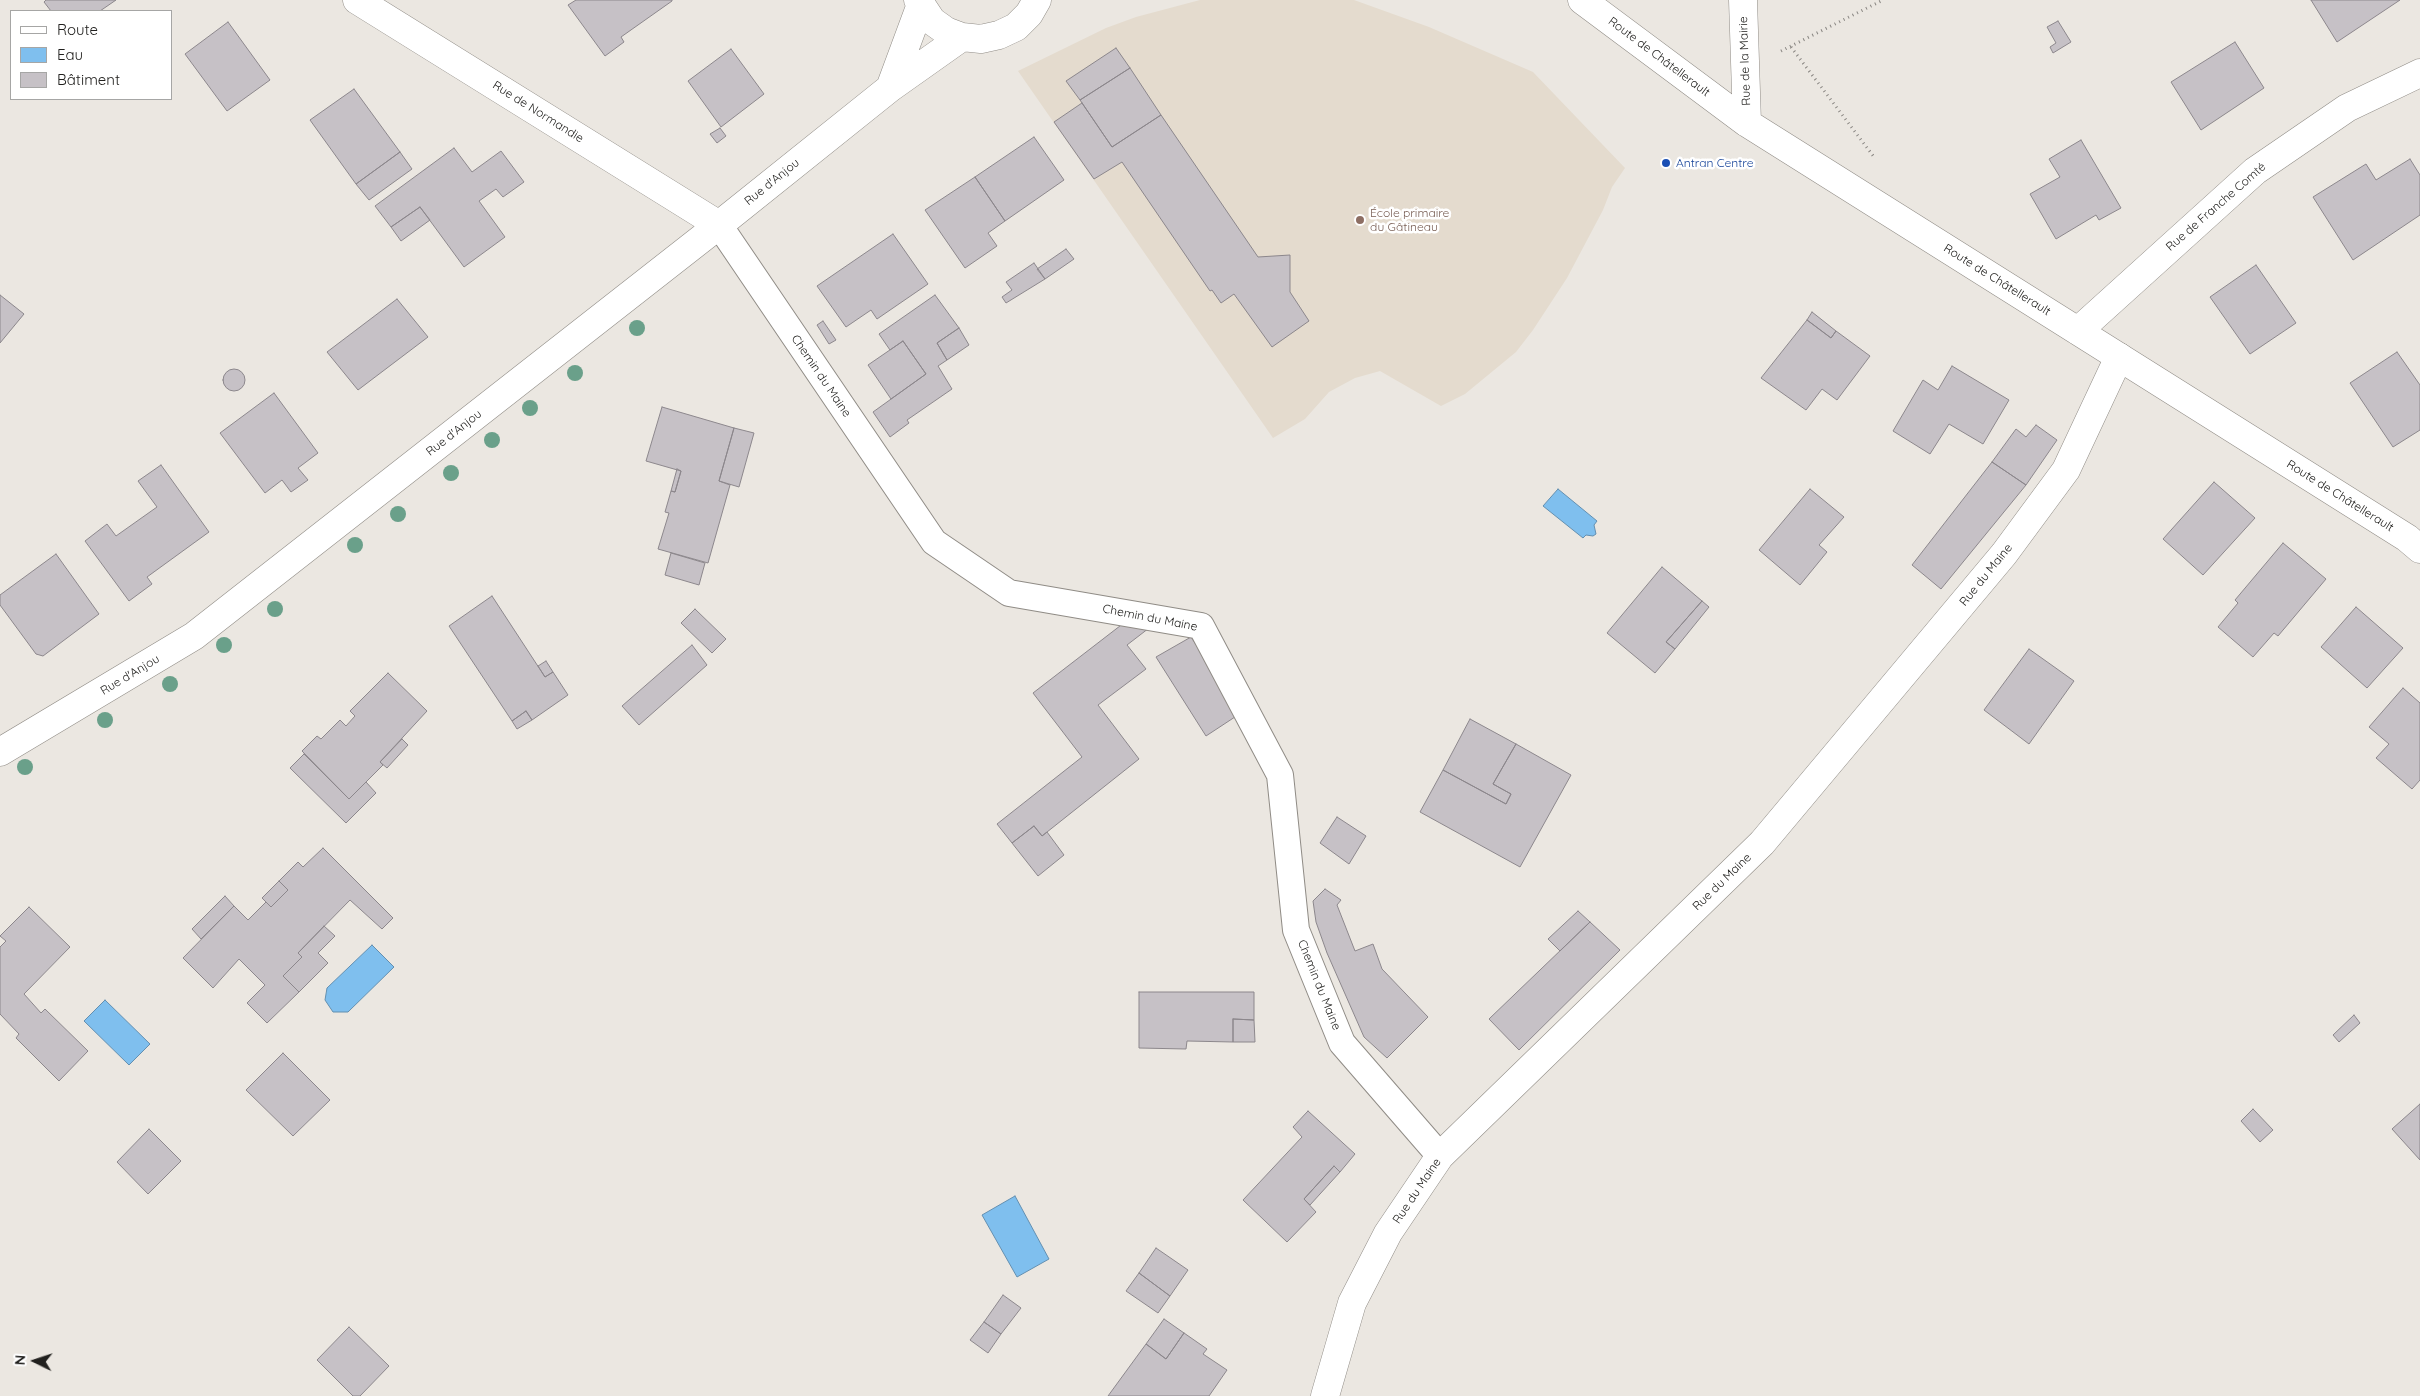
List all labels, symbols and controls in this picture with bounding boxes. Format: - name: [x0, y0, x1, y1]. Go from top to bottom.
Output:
- legend: [10, 10, 172, 100]
- street label: Route de Châtellerault: [1605, 14, 1713, 100]
- street label: Rue de la Mairie: [1736, 16, 1754, 106]
- text: Route: [57, 20, 98, 39]
- text: Eau: [57, 45, 83, 64]
- text: Bâtiment: [57, 70, 120, 89]
- street label: Rue de Normandie: [490, 78, 586, 146]
- street label: Rue d'Anjou: [742, 156, 802, 208]
- place label: Antran Centre: [1676, 156, 1753, 170]
- marker: Antran Centre: [1660, 157, 1672, 169]
- street label: Rue de Franche Comté: [2163, 160, 2269, 254]
- place label: École primaire du Gâtineau: [1370, 206, 1449, 234]
- marker: École primaire du Gâtineau: [1354, 214, 1366, 226]
- street label: Route de Châtellerault: [1941, 241, 2053, 319]
- street label: Chemin du Maine: [788, 332, 854, 420]
- street label: Rue d'Anjou: [423, 407, 485, 459]
- street label: Route de Châtellerault: [2284, 457, 2396, 535]
- street label: Rue du Maine: [1957, 541, 2015, 609]
- street label: Chemin du Maine: [1101, 602, 1199, 634]
- street label: Rue d'Anjou: [98, 652, 162, 698]
- street label: Rue du Maine: [1690, 850, 1754, 914]
- street label: Chemin du Maine: [1294, 938, 1344, 1032]
- street label: Rue du Maine: [1390, 1156, 1444, 1226]
- north arrow: [10, 1336, 60, 1386]
- text: N: [11, 1354, 29, 1366]

